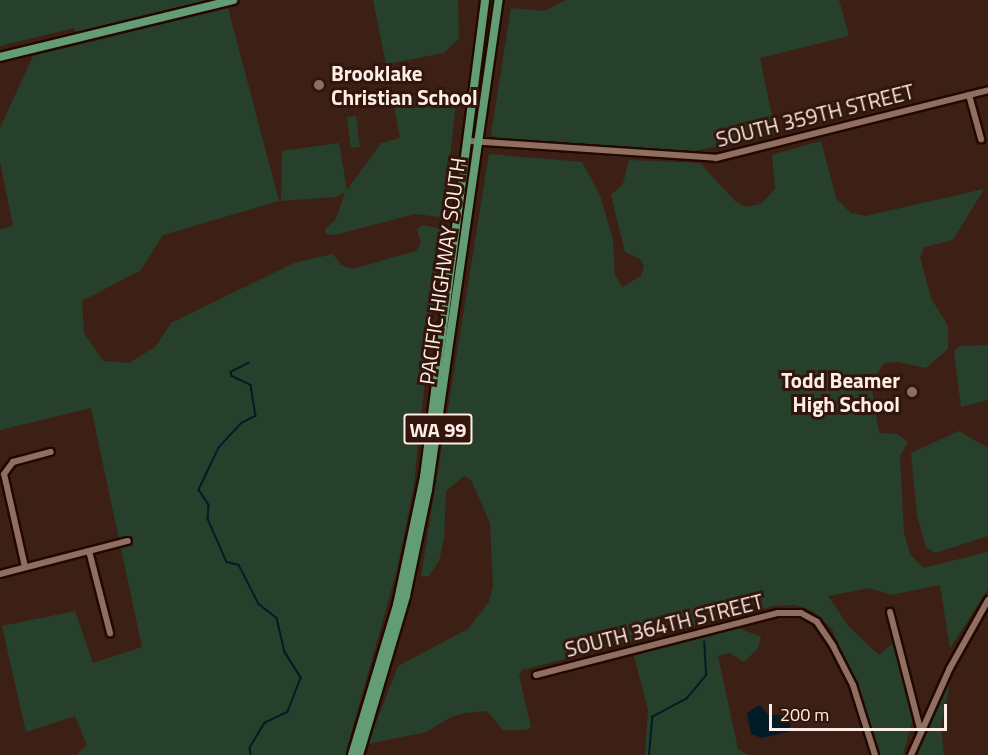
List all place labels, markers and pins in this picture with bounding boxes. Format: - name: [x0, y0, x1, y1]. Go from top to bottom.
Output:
- place label: Brooklake Christian School: [331, 60, 478, 110]
- marker: Brooklake Christian School: [312, 78, 326, 92]
- place label: Todd Beamer High School: [781, 367, 900, 417]
- marker: Todd Beamer High School: [905, 385, 919, 399]

